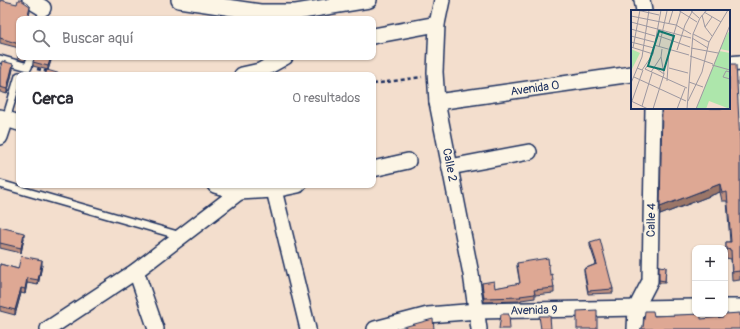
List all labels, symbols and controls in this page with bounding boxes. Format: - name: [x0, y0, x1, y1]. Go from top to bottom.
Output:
- inset map: [631, 10, 730, 109]
- search box: [16, 16, 376, 60]
- icon: search: [30, 27, 52, 49]
- text: Buscar aquí: [62, 29, 134, 48]
- street label: Avenida 0: [510, 78, 561, 99]
- text: Cerca: [32, 88, 73, 109]
- text: 0 resultados: [292, 90, 360, 106]
- street label: Calle 2: [439, 147, 460, 183]
- street label: Calle 4: [644, 203, 659, 237]
- map controls: [692, 245, 728, 317]
- button: +: [692, 245, 728, 281]
- button: −: [692, 281, 728, 317]
- street label: Avenida 9: [510, 303, 558, 318]

